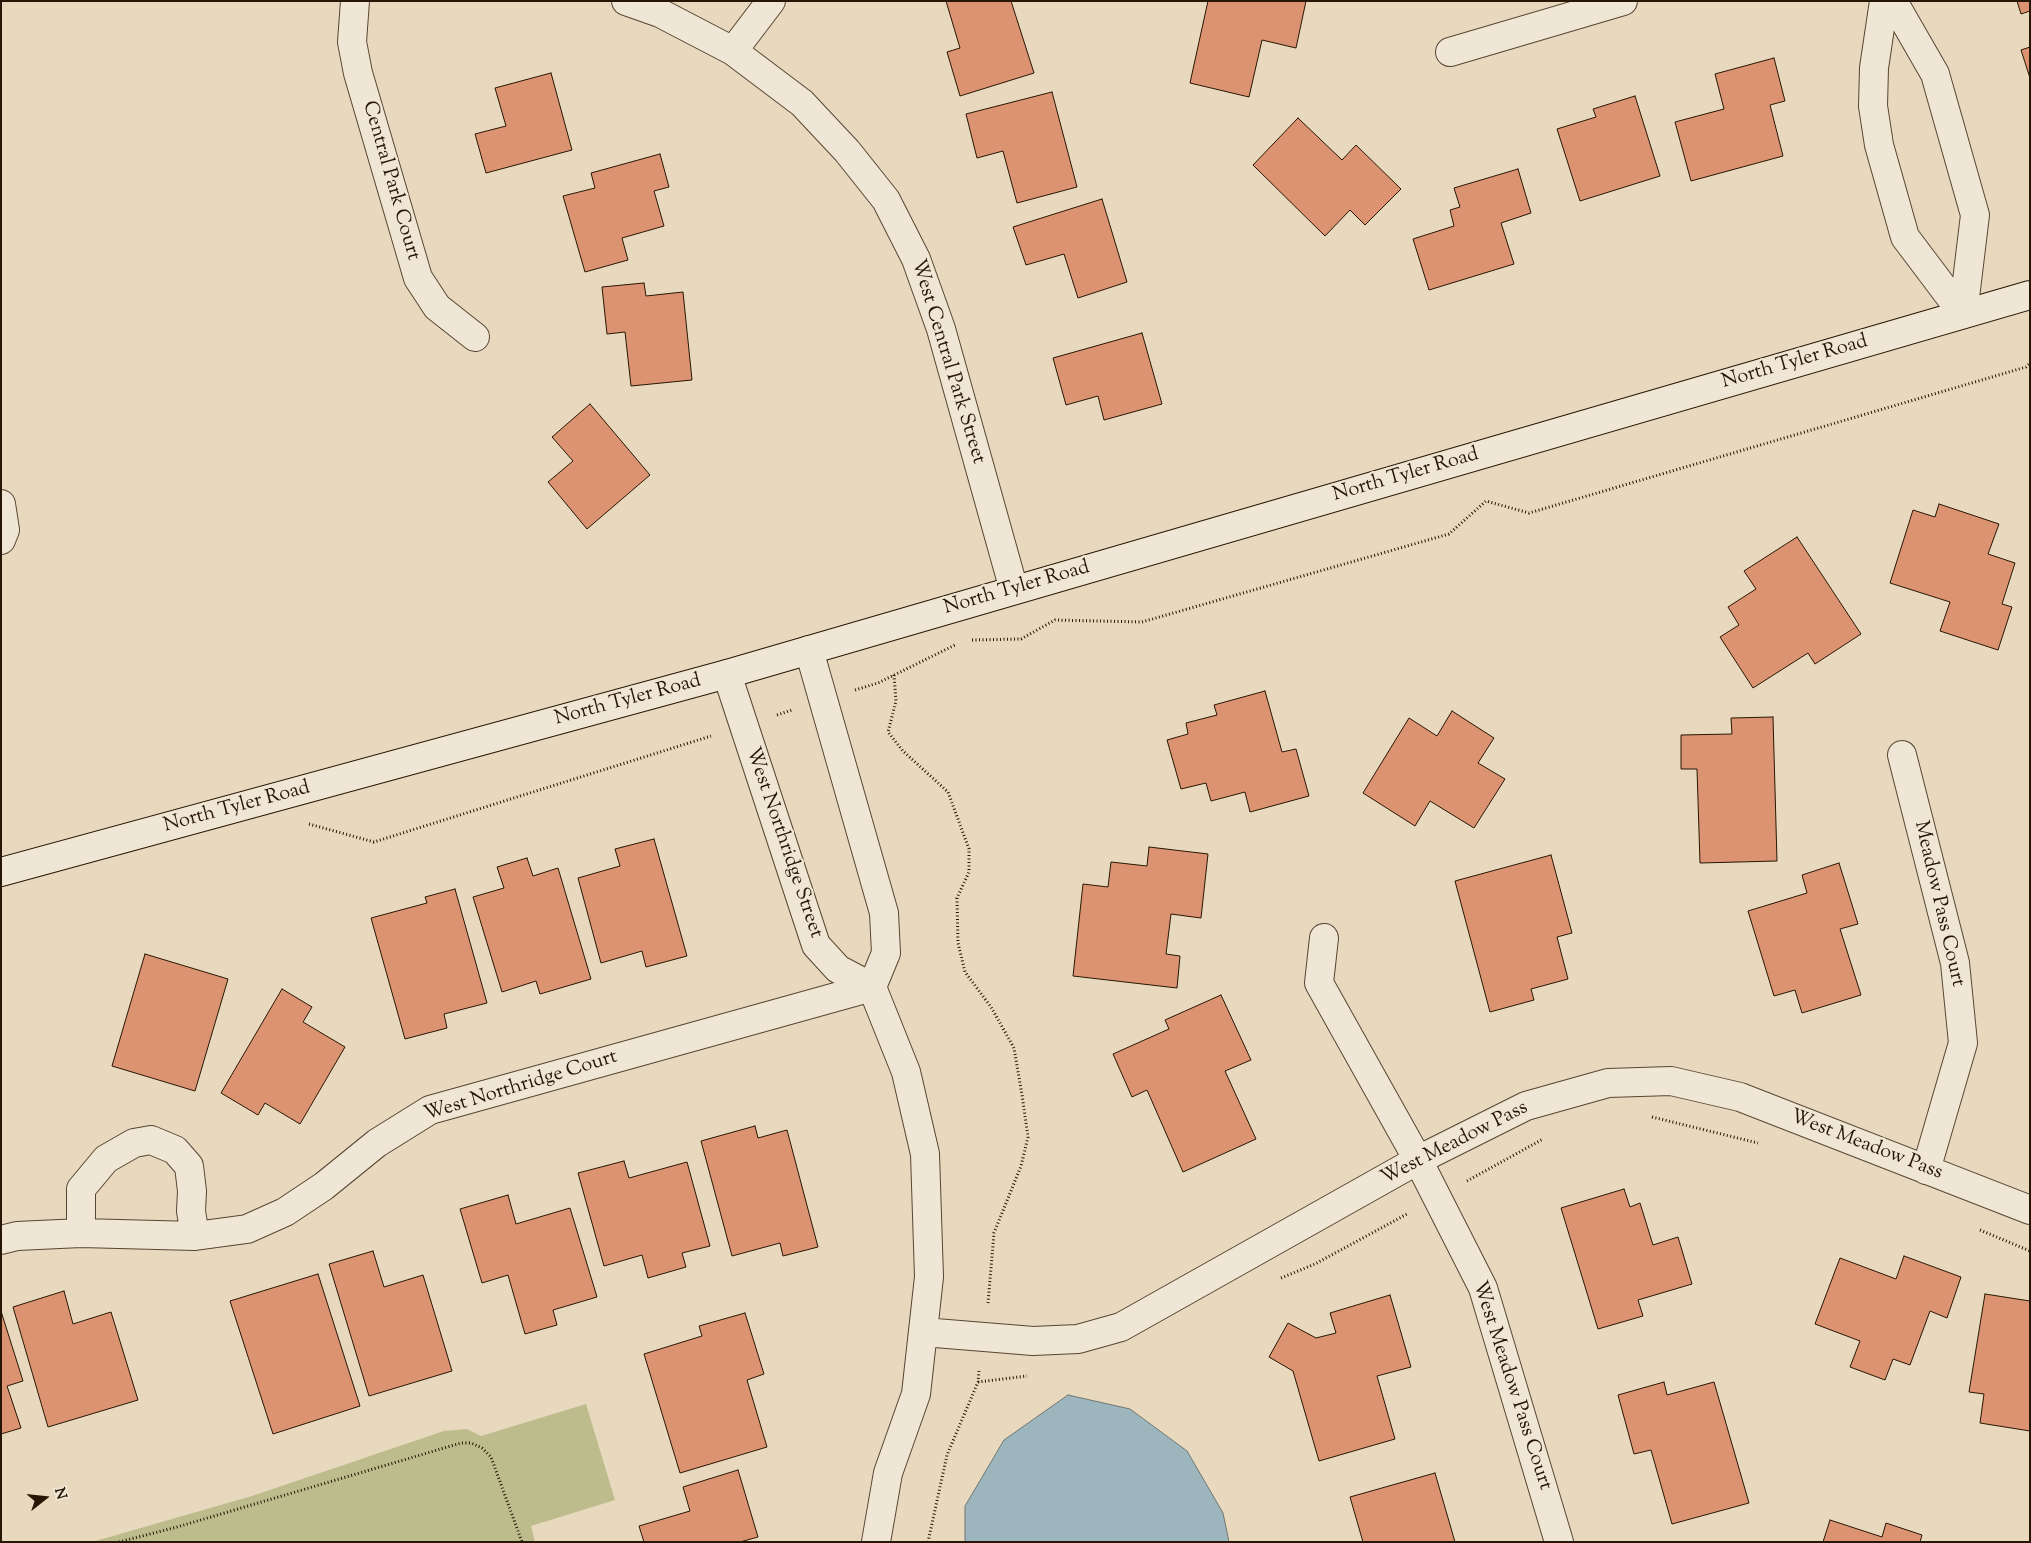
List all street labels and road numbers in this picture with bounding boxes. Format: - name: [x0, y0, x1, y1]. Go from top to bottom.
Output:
- street label: Central Park Court: [356, 99, 424, 263]
- street label: West Central Park Street: [904, 257, 990, 467]
- street label: North Tyler Road: [1719, 331, 1871, 395]
- street label: North Tyler Road: [1330, 444, 1482, 508]
- street label: North Tyler Road: [941, 557, 1093, 621]
- street label: North Tyler Road: [552, 670, 704, 732]
- street label: West Northridge Street: [739, 744, 827, 942]
- street label: North Tyler Road: [161, 777, 313, 839]
- street label: Meadow Pass Court: [1907, 819, 1969, 989]
- street label: West Northridge Court: [421, 1046, 621, 1128]
- street label: West Meadow Pass: [1378, 1097, 1532, 1191]
- street label: West Meadow Pass: [1786, 1106, 1946, 1186]
- street label: West Meadow Pass Court: [1466, 1279, 1556, 1493]

